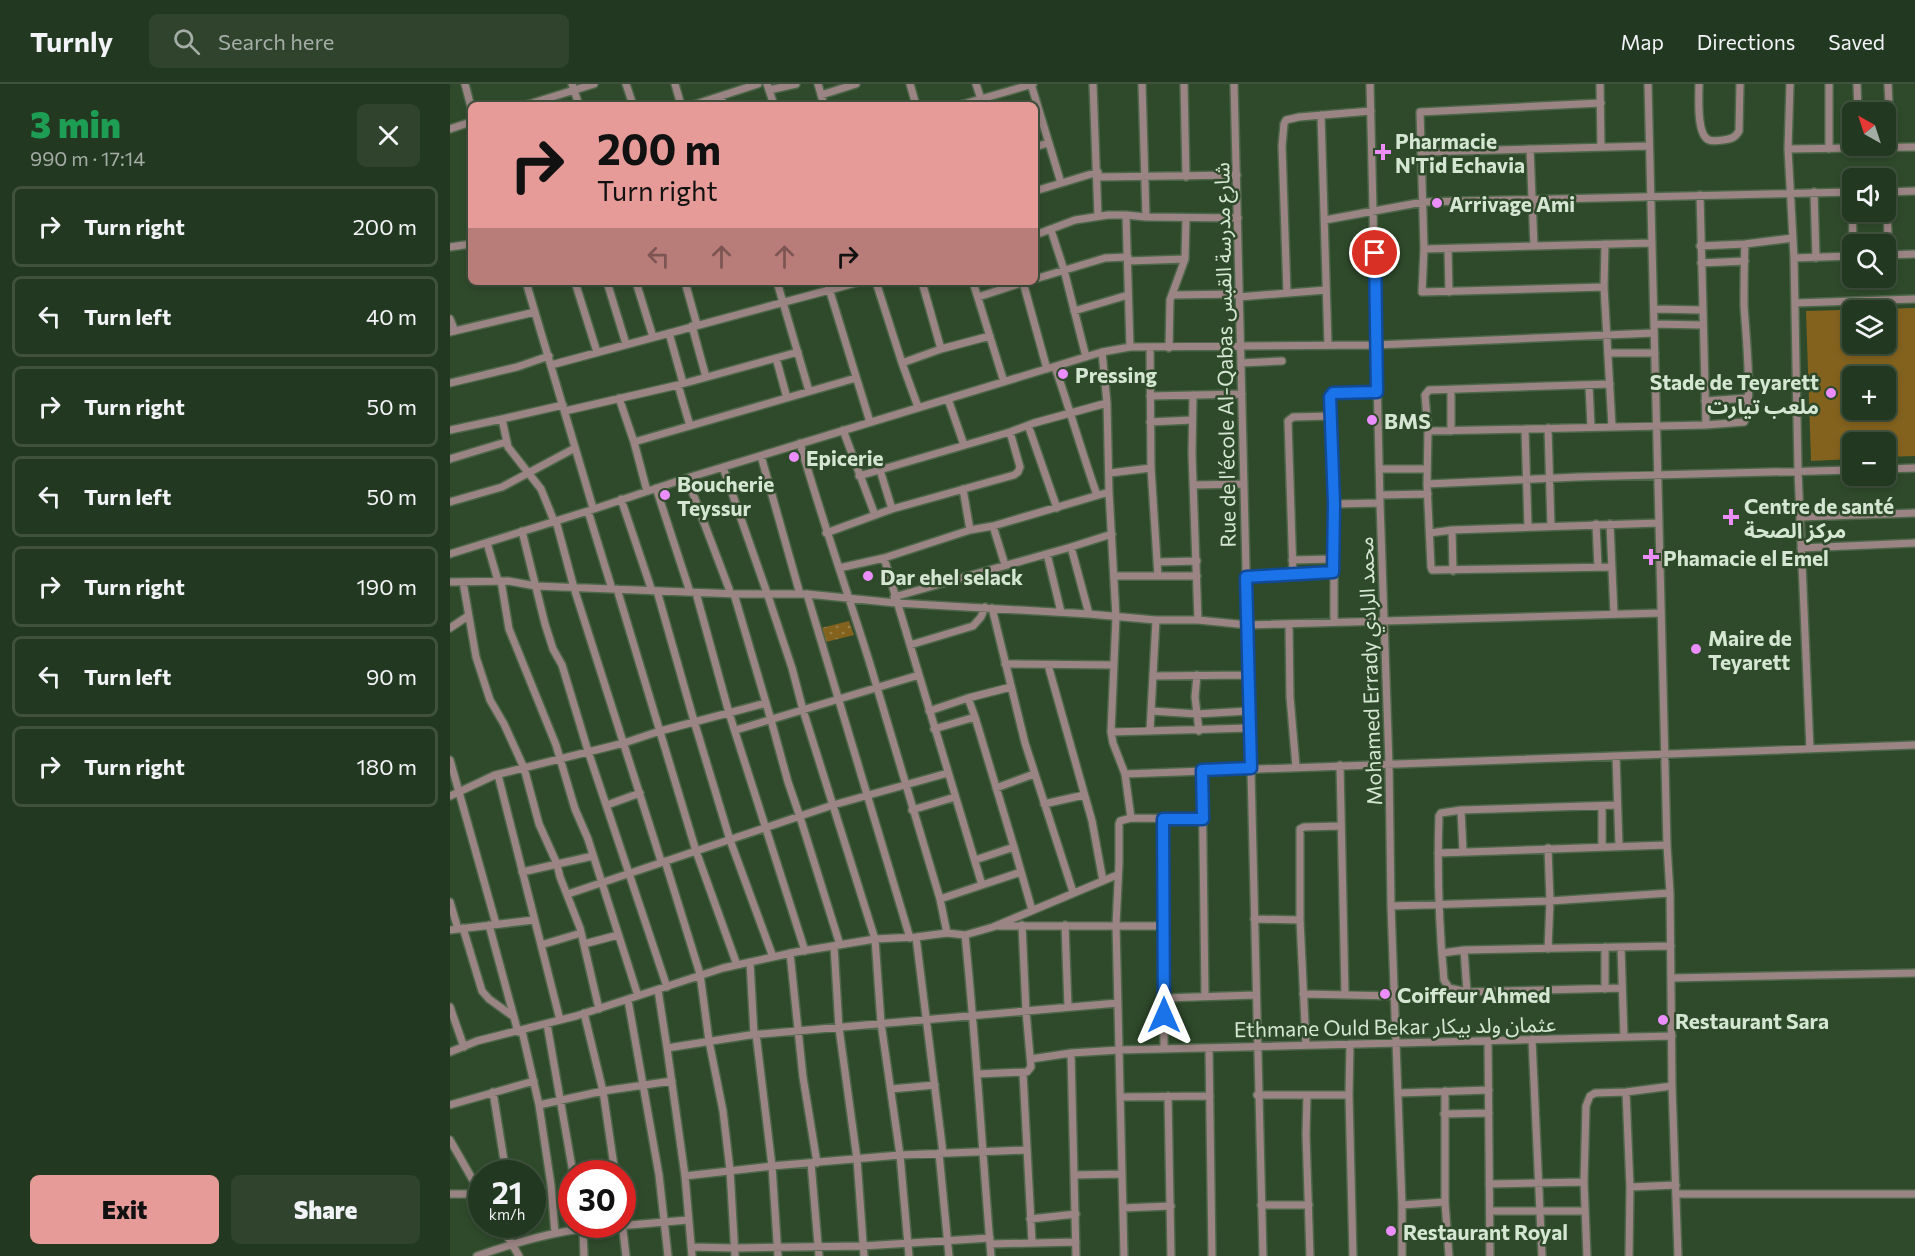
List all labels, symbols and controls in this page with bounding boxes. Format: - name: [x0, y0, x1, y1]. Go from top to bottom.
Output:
- search box: [149, 14, 569, 68]
- text: Turnly: [30, 24, 113, 58]
- icon: search: [170, 25, 203, 58]
- text: Search here: [218, 28, 334, 55]
- text: Map: [1621, 29, 1664, 54]
- text: Directions: [1697, 29, 1795, 54]
- text: Saved: [1828, 29, 1885, 54]
- text: 3 min: [30, 101, 121, 145]
- north arrow: [1842, 102, 1896, 156]
- map controls: [1842, 102, 1896, 486]
- button: close: [357, 104, 420, 167]
- text: 200 m: [597, 122, 721, 174]
- icon: right: [498, 126, 576, 204]
- place label: Pharmacie N'Tid Echavia: [1395, 128, 1525, 177]
- marker: Pharmacie N'Tid Echavia: [1376, 145, 1390, 159]
- text: 990 m · 17:14: [30, 146, 145, 170]
- street label: Rue de l'école Al-Qabas شارع مدرسة القبس: [1208, 162, 1244, 548]
- button: sound: [1842, 168, 1896, 222]
- text: Turn right: [597, 174, 717, 207]
- place label: Arrivage Ami: [1449, 191, 1575, 216]
- marker: Arrivage Ami: [1430, 196, 1444, 210]
- icon: right: [33, 210, 66, 243]
- text: Turn right: [84, 213, 185, 240]
- text: 200 m: [353, 213, 417, 240]
- pin: [1349, 227, 1400, 278]
- button: search: [1842, 234, 1896, 288]
- icon: arrive: [1358, 236, 1391, 269]
- icon: left: [642, 240, 675, 273]
- icon: ahead: [705, 240, 738, 273]
- icon: ahead: [768, 240, 801, 273]
- icon: right: [831, 240, 864, 273]
- icon: left: [33, 300, 66, 333]
- button: layers: [1842, 300, 1896, 354]
- text: Turn left: [84, 303, 171, 330]
- text: 40 m: [366, 303, 417, 330]
- place label: Pressing: [1075, 362, 1158, 387]
- button: +: [1842, 366, 1896, 420]
- marker: Pressing: [1056, 367, 1070, 381]
- place label: Stade de Teyarett ملعب تيارت: [1650, 369, 1819, 419]
- marker: Stade de Teyarett ملعب تيارت: [1824, 386, 1838, 400]
- icon: right: [33, 390, 66, 423]
- text: Turn right: [84, 393, 185, 420]
- text: 50 m: [367, 393, 417, 420]
- place label: BMS: [1384, 408, 1431, 433]
- marker: BMS: [1365, 413, 1379, 427]
- button: −: [1842, 432, 1896, 486]
- place label: Epicerie: [806, 445, 884, 470]
- marker: Epicerie: [787, 450, 801, 464]
- place label: Boucherie Teyssur: [677, 471, 774, 520]
- icon: left: [33, 480, 66, 513]
- text: Turn left: [84, 483, 171, 510]
- text: 50 m: [367, 483, 417, 510]
- marker: Boucherie Teyssur: [658, 488, 672, 502]
- place label: Centre de santé مركز الصحة: [1744, 493, 1894, 543]
- marker: Centre de santé مركز الصحة: [1722, 508, 1740, 526]
- street label: Mohamed Errady محمد الرادي: [1352, 536, 1391, 806]
- place label: Phamacie el Emel: [1663, 545, 1829, 570]
- marker: Phamacie el Emel: [1644, 550, 1658, 564]
- place label: Dar ehel selack: [880, 564, 1023, 589]
- marker: Dar ehel selack: [861, 569, 875, 583]
- icon: right: [33, 570, 66, 603]
- text: Turn right: [84, 573, 185, 600]
- text: 190 m: [356, 573, 417, 600]
- place label: Maire de Teyarett: [1708, 625, 1792, 674]
- marker: Maire de Teyarett: [1689, 642, 1703, 656]
- icon: left: [33, 660, 66, 693]
- text: Turn left: [84, 663, 171, 690]
- text: 90 m: [366, 663, 417, 690]
- icon: right: [33, 750, 66, 783]
- text: Turn right: [84, 753, 185, 780]
- text: 180 m: [356, 753, 417, 780]
- place label: Coiffeur Ahmed: [1397, 982, 1551, 1007]
- position arrow: [1132, 983, 1196, 1047]
- marker: Coiffeur Ahmed: [1378, 987, 1392, 1001]
- place label: Restaurant Sara: [1675, 1008, 1829, 1033]
- street label: Ethmane Ould Bekar عثمان ولد بيكار: [1234, 1011, 1556, 1042]
- marker: Restaurant Sara: [1656, 1013, 1670, 1027]
- speed limit sign: 30: [558, 1160, 636, 1238]
- text: 21: [492, 1173, 522, 1210]
- button: Exit: [30, 1175, 219, 1244]
- button: Share: [231, 1175, 420, 1244]
- text: km/h: [489, 1205, 525, 1223]
- place label: Restaurant Royal: [1403, 1219, 1568, 1244]
- marker: Restaurant Royal: [1384, 1224, 1398, 1238]

